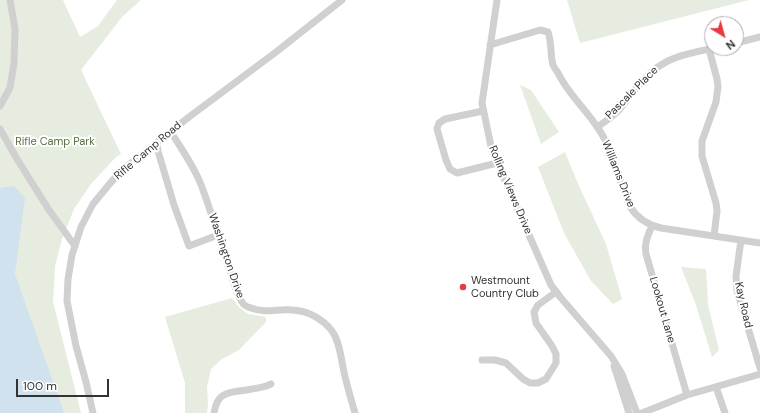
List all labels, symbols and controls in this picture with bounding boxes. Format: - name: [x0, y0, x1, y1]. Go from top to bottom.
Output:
- north arrow: [704, 16, 744, 56]
- text: N: [723, 37, 738, 53]
- street label: Pascale Place: [603, 64, 661, 122]
- street label: Rifle Camp Road: [112, 119, 184, 183]
- park label: Rifle Camp Park: [15, 135, 95, 149]
- street label: Williams Drive: [599, 139, 637, 209]
- street label: Rolling Views Drive: [485, 144, 535, 236]
- street label: Washington Drive: [205, 212, 247, 300]
- place label: Westmount Country Club: [471, 274, 539, 300]
- street label: Lookout Lane: [646, 275, 678, 345]
- street label: Kay Road: [731, 281, 755, 329]
- marker: Westmount Country Club: [458, 282, 468, 292]
- scale bar: [18, 371, 111, 397]
- text: 100 m: [23, 378, 57, 394]

